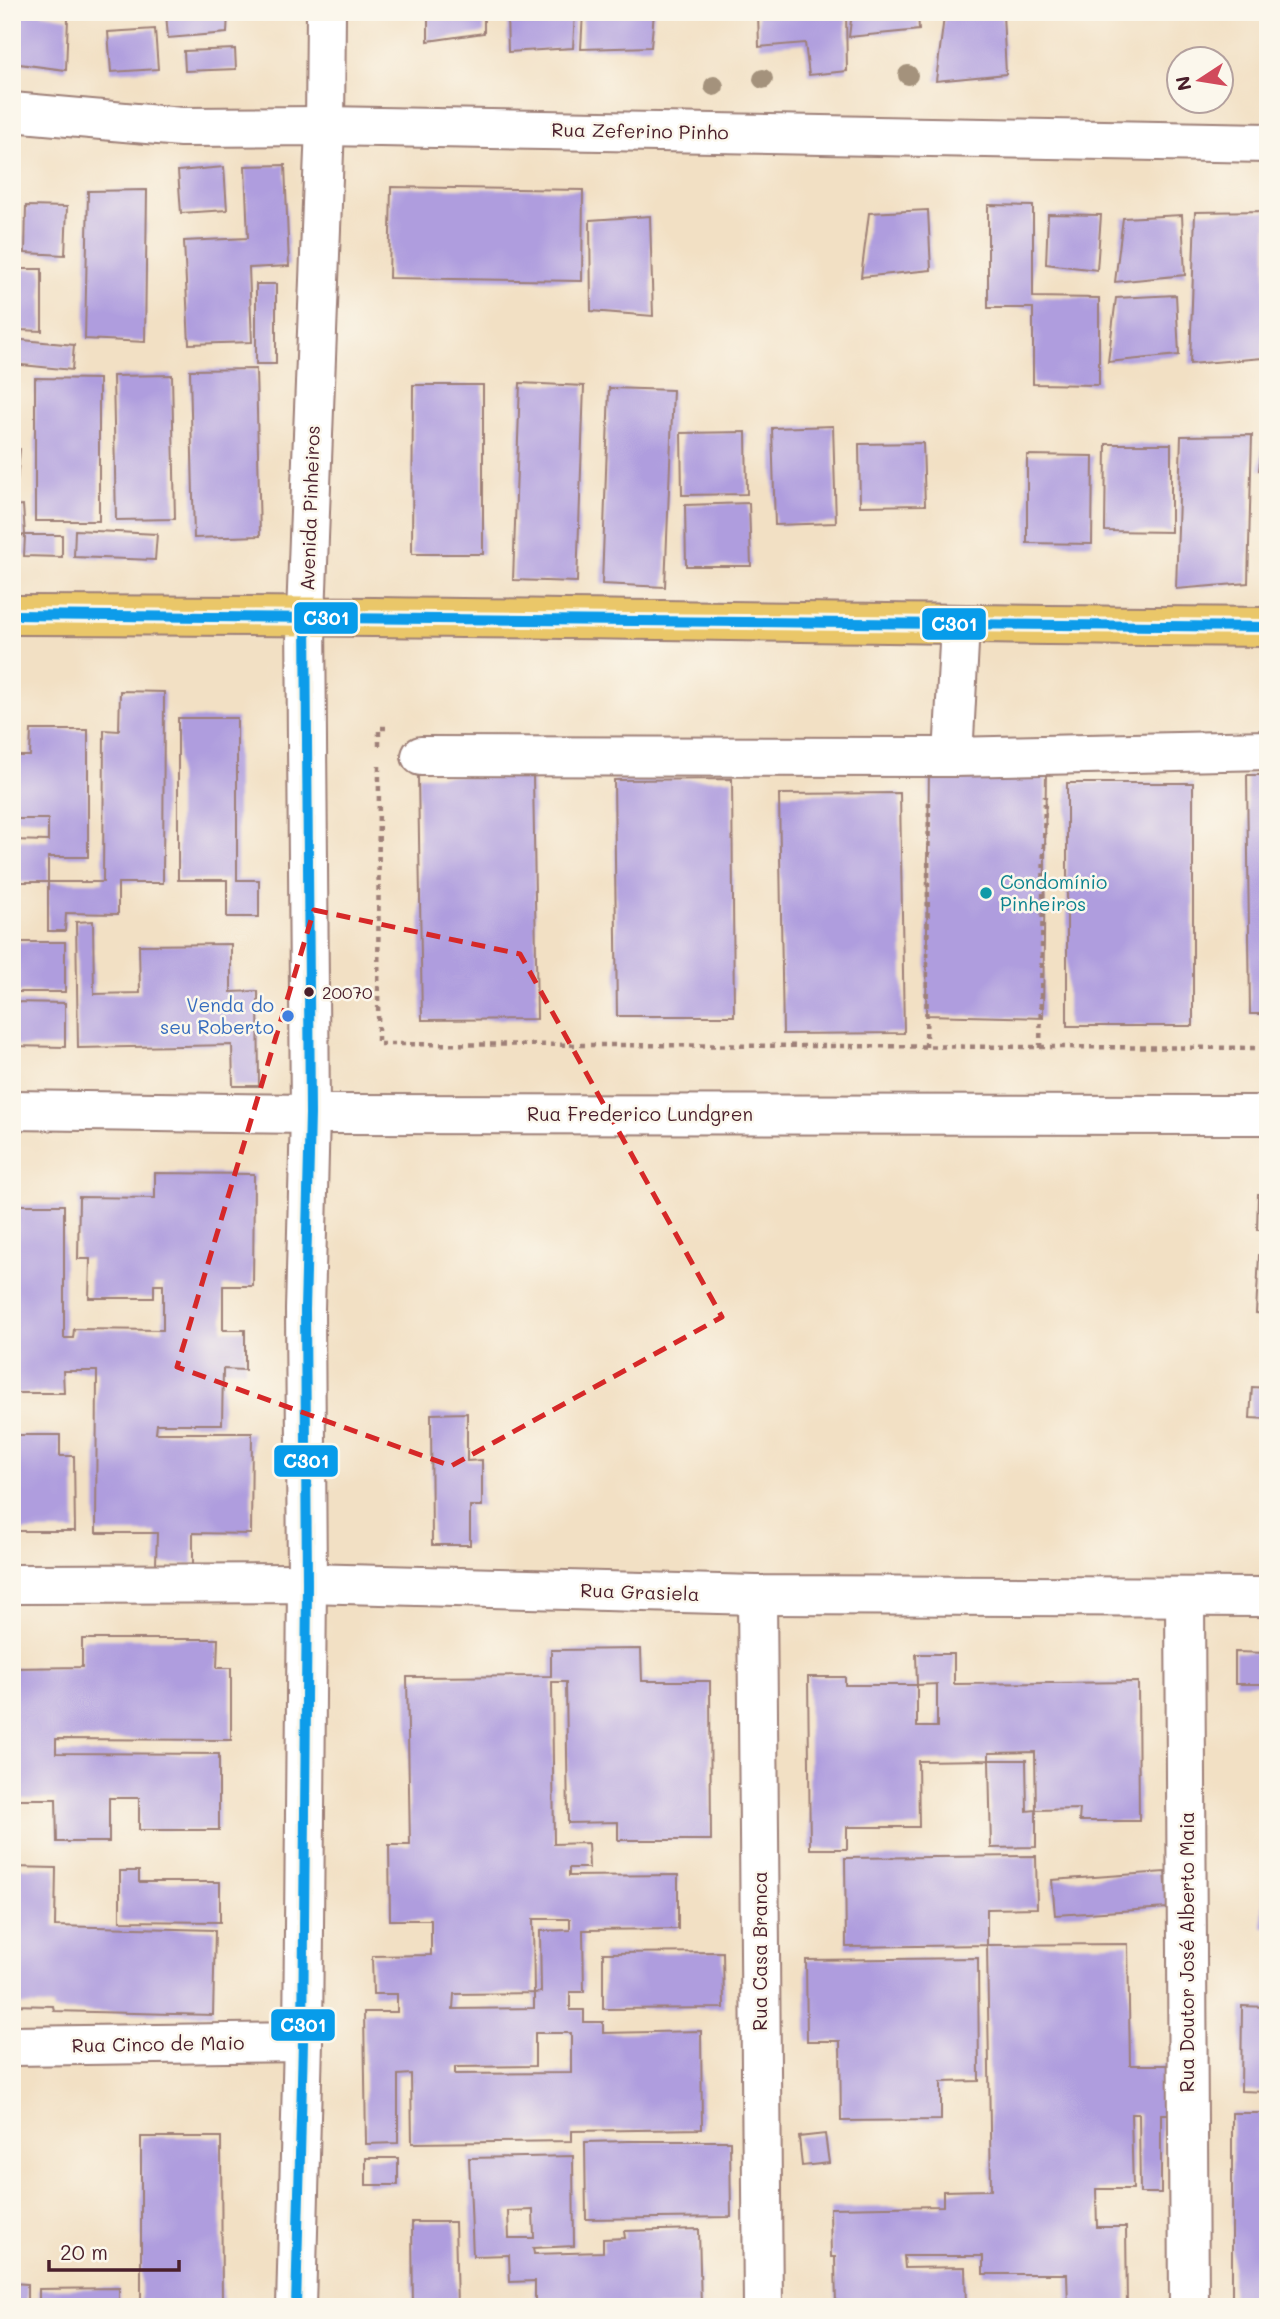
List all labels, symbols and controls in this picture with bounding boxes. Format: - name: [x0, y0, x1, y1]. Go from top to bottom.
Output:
- north arrow: [1164, 46, 1234, 116]
- text: N: [1169, 74, 1197, 93]
- street label: Rua Zeferino Pinho: [551, 116, 729, 145]
- street label: Avenida Pinheiros: [294, 425, 325, 591]
- line badge: C301: [293, 601, 359, 635]
- text: C301: [303, 605, 349, 630]
- line badge: C301: [921, 607, 987, 641]
- text: C301: [931, 611, 977, 636]
- place label: Condomínio Pinheiros: [1000, 869, 1107, 916]
- marker: Condomínio Pinheiros: [978, 885, 994, 901]
- place label: 20070: [322, 981, 372, 1003]
- marker: 20070: [302, 985, 316, 999]
- place label: Venda do seu Roberto: [160, 992, 274, 1039]
- marker: Venda do seu Roberto: [280, 1008, 296, 1024]
- street label: Rua Frederico Lundgren: [527, 1101, 753, 1126]
- line badge: C301: [273, 1444, 339, 1478]
- text: C301: [283, 1448, 329, 1473]
- street label: Rua Grasiela: [580, 1577, 700, 1606]
- street label: Rua Doutor José Alberto Maia: [1174, 1812, 1199, 2092]
- street label: Rua Casa Branca: [747, 1871, 772, 2031]
- line badge: C301: [270, 2008, 336, 2042]
- text: C301: [280, 2012, 326, 2037]
- street label: Rua Cinco de Maio: [71, 2029, 245, 2058]
- scale bar: [49, 2228, 178, 2272]
- text: 20 m: [60, 2238, 108, 2265]

